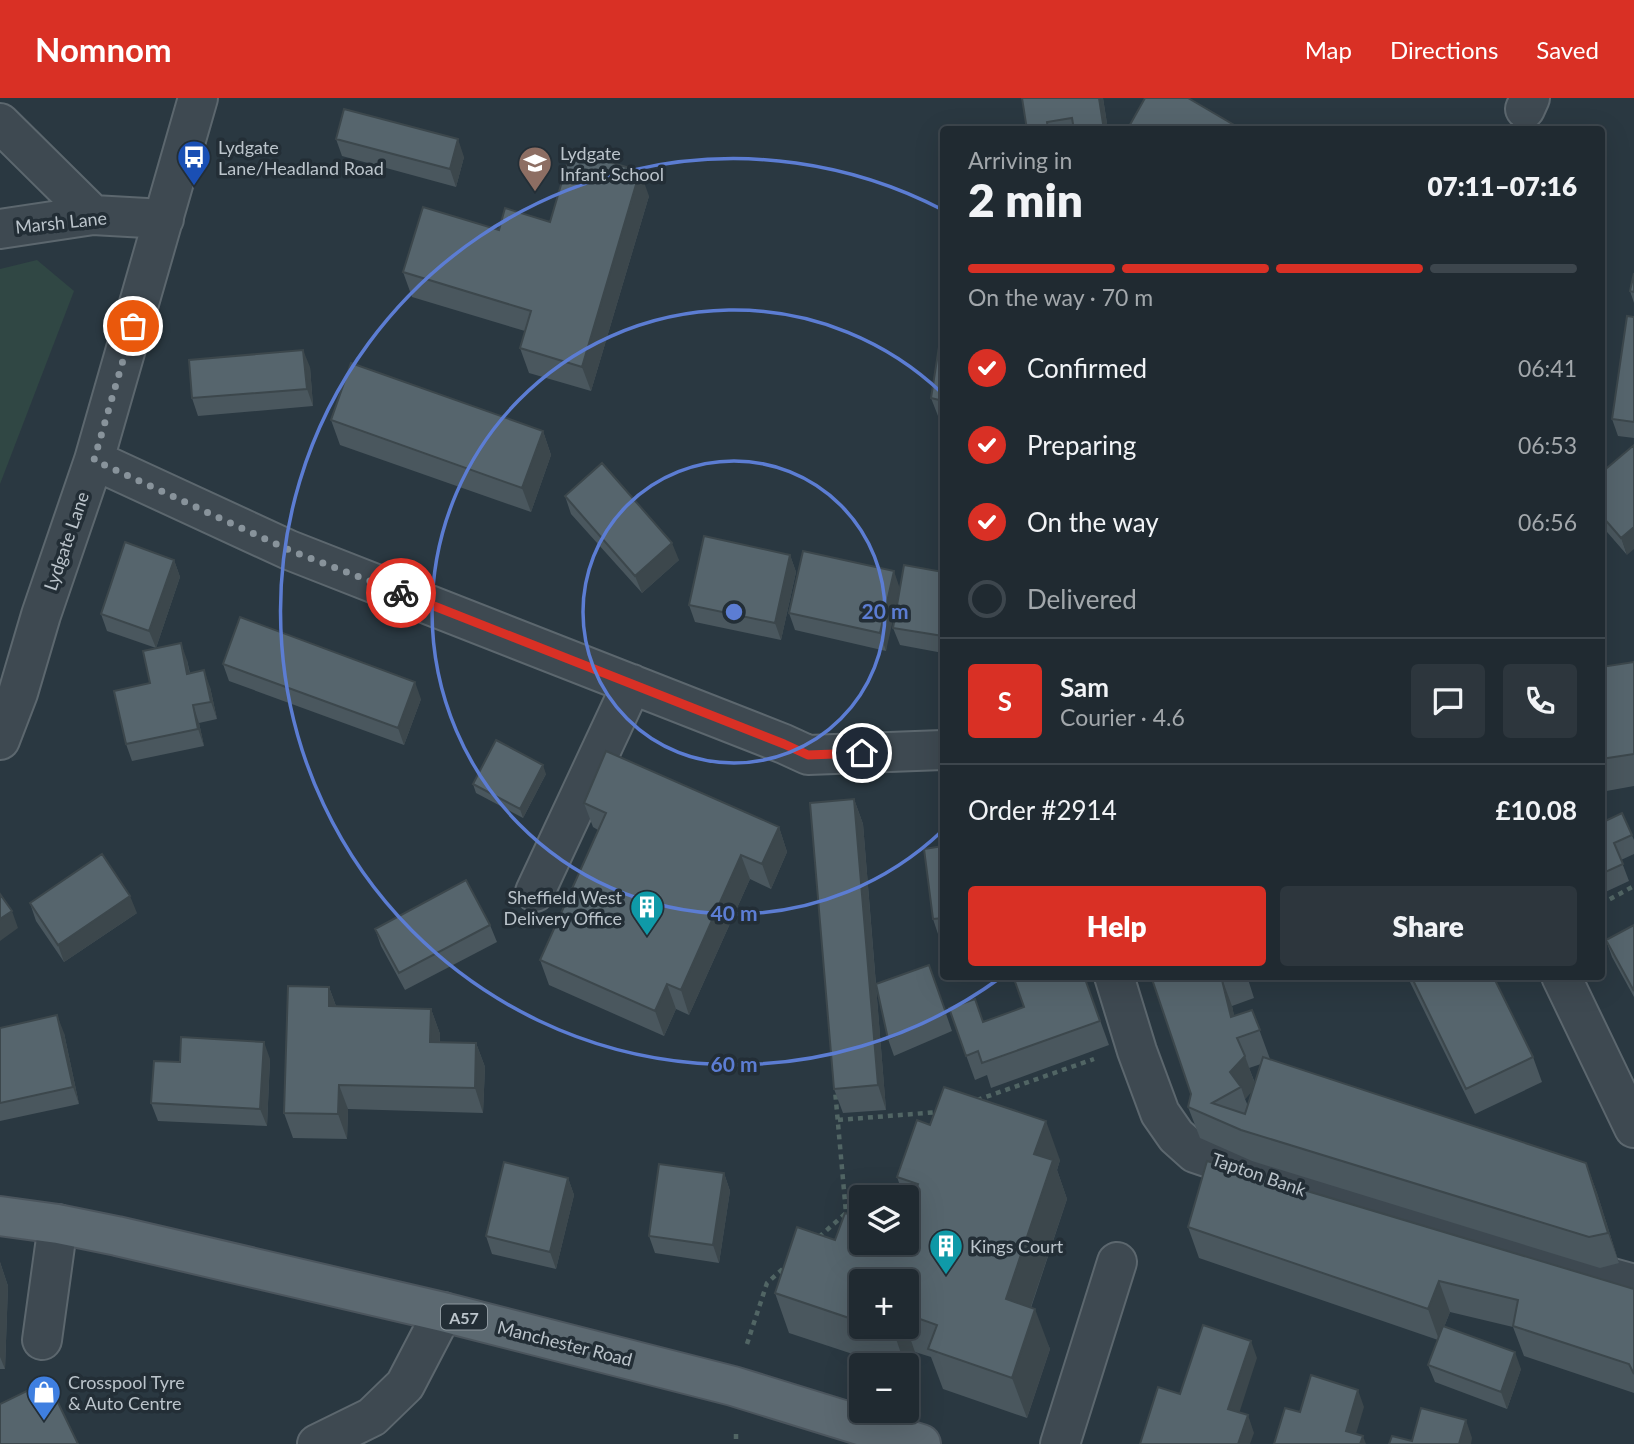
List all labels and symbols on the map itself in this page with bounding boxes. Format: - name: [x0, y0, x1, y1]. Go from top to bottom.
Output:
- place label: Lydgate Lane/Headland Road: [218, 136, 384, 179]
- bus stop icon: Lydgate Lane/Headland Road: [175, 138, 213, 187]
- place label: Lydgate Infant School: [560, 142, 664, 185]
- school or university icon: Lydgate Infant School: [516, 144, 554, 193]
- street label: Marsh Lane: [14, 206, 108, 238]
- pin: [103, 296, 163, 356]
- street label: Lydgate Lane: [39, 489, 93, 593]
- courier: [366, 558, 436, 628]
- text: 20 m: [861, 598, 909, 623]
- centre of rings: [722, 600, 746, 624]
- pin: [832, 723, 892, 783]
- place label: Sheffield West Delivery Office: [504, 886, 623, 929]
- building icon: Sheffield West Delivery Office: [628, 888, 666, 937]
- text: 40 m: [710, 900, 758, 925]
- text: 60 m: [710, 1051, 758, 1076]
- street label: Tapton Bank: [1209, 1148, 1310, 1201]
- building icon: Kings Court: [927, 1227, 965, 1276]
- place label: Kings Court: [970, 1235, 1064, 1257]
- road number: A57: [441, 1304, 487, 1330]
- street label: Manchester Road: [495, 1316, 635, 1370]
- place label: Crosspool Tyre & Auto Centre: [68, 1371, 185, 1414]
- shop icon: Crosspool Tyre & Auto Centre: [25, 1373, 63, 1422]

